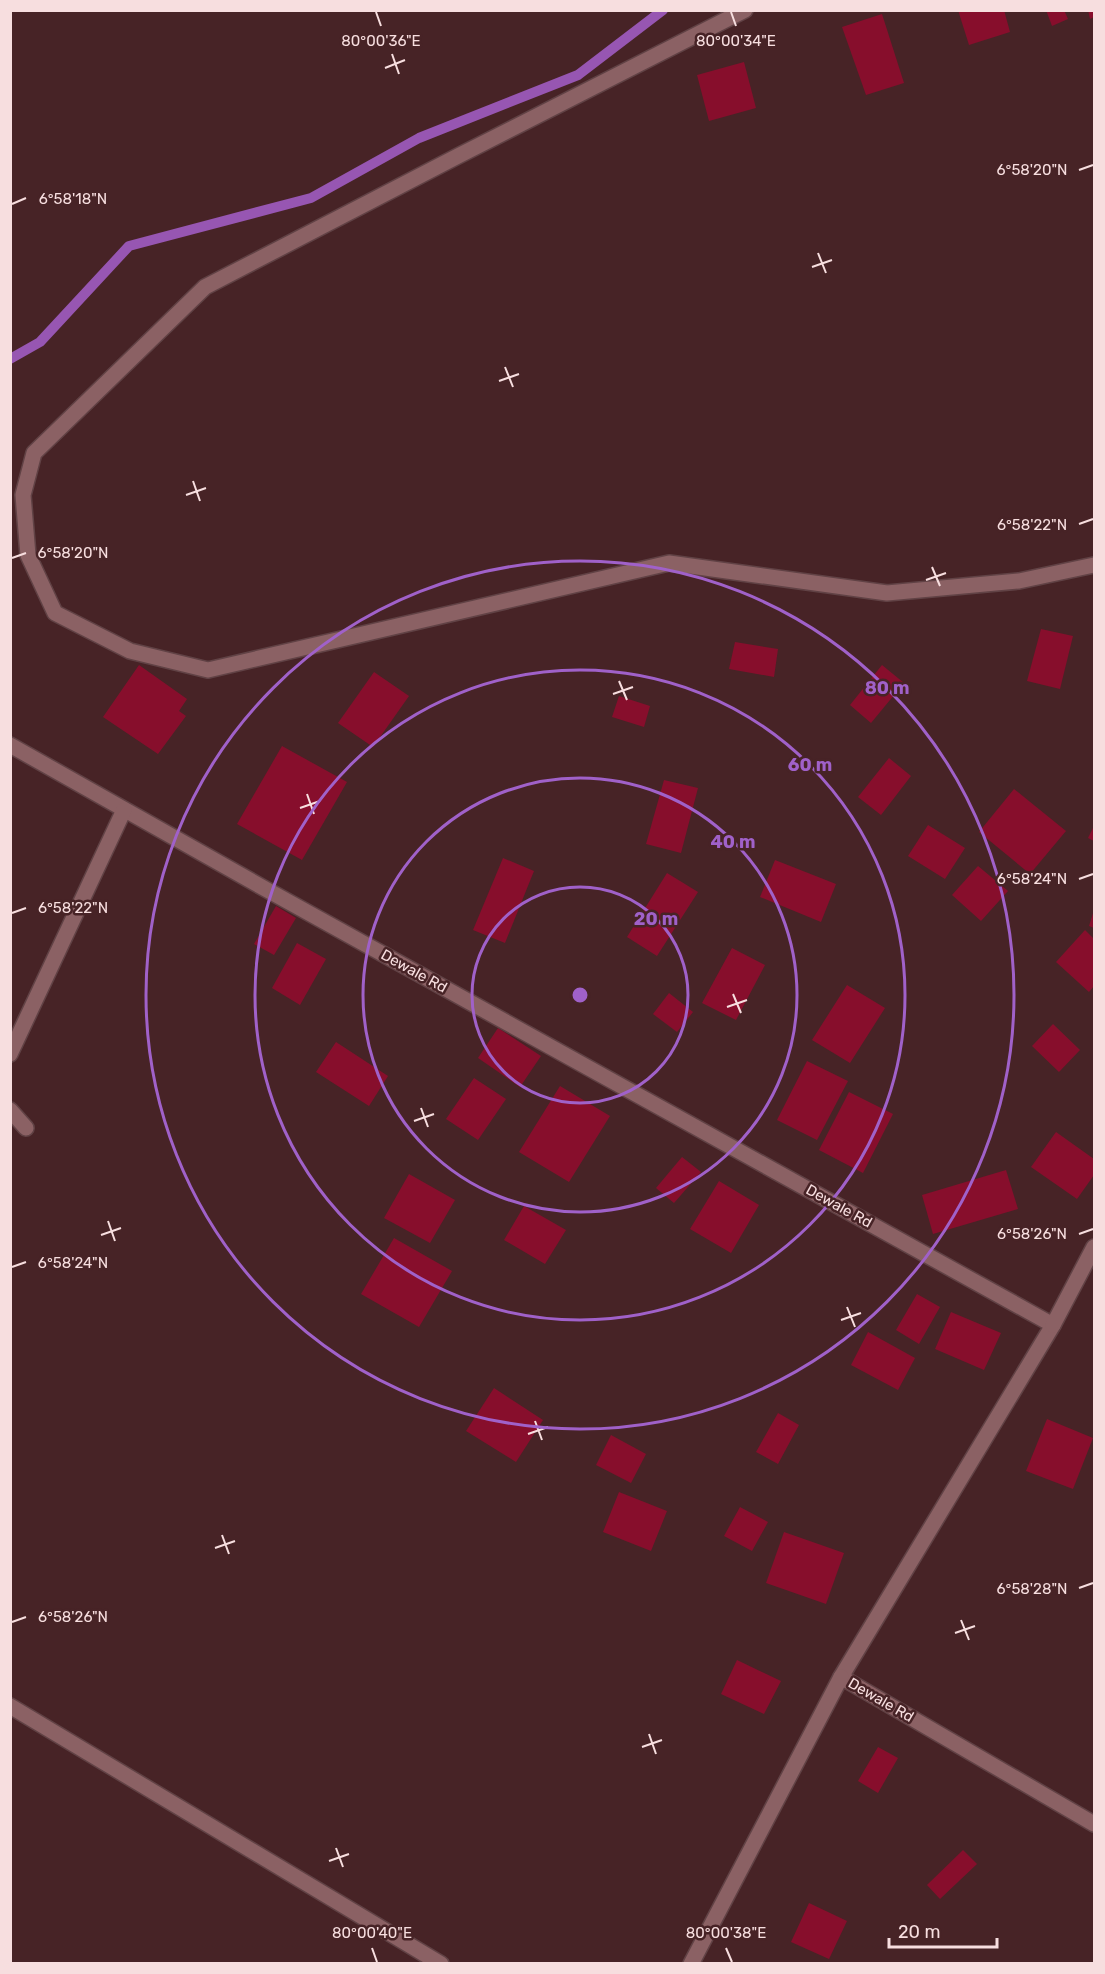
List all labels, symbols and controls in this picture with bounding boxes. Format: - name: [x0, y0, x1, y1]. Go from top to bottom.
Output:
- text: 80°00'36"E: [341, 32, 421, 50]
- text: 80°00'34"E: [696, 32, 776, 50]
- text: 6°58'20"N: [997, 161, 1067, 179]
- text: 6°58'18"N: [39, 190, 107, 208]
- text: 6°58'22"N: [997, 516, 1067, 534]
- text: 6°58'20"N: [38, 544, 108, 562]
- text: 80 m: [865, 677, 909, 699]
- text: 60 m: [788, 754, 832, 776]
- text: 40 m: [711, 831, 755, 853]
- text: 6°58'24"N: [997, 870, 1067, 888]
- text: 6°58'22"N: [38, 899, 108, 917]
- text: 20 m: [634, 908, 678, 930]
- street label: Dewale Rd: [378, 945, 450, 997]
- centre of rings: [570, 985, 590, 1005]
- street label: Dewale Rd: [803, 1180, 875, 1232]
- text: 6°58'26"N: [997, 1225, 1067, 1243]
- text: 6°58'24"N: [38, 1254, 108, 1272]
- text: 6°58'28"N: [997, 1580, 1067, 1598]
- text: 6°58'26"N: [38, 1608, 108, 1626]
- street label: Dewale Rd: [845, 1674, 917, 1726]
- scale bar: [889, 1911, 997, 1949]
- text: 20 m: [898, 1921, 940, 1943]
- text: 80°00'40"E: [332, 1924, 412, 1942]
- text: 80°00'38"E: [686, 1924, 766, 1942]

